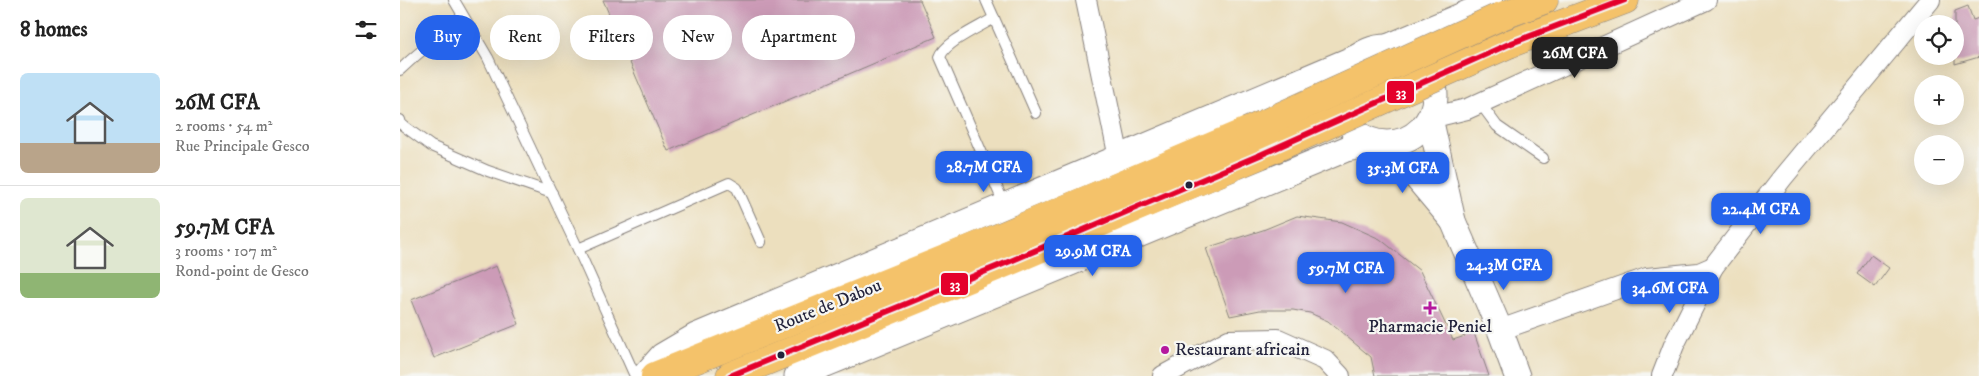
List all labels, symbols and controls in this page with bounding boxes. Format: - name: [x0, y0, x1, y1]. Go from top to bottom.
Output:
- chip: Buy: [415, 15, 480, 60]
- chip: Rent: [490, 15, 560, 60]
- chip: Filters: [570, 15, 653, 60]
- chip: New: [663, 15, 732, 60]
- chip: Apartment: [742, 15, 855, 60]
- map controls: [1914, 15, 1964, 185]
- button: locate: [1914, 15, 1964, 65]
- icon: filters: [352, 16, 380, 44]
- text: 8 homes: [20, 17, 88, 43]
- pin: 26M CFA: [1529, 36, 1621, 79]
- text: 26M CFA: [1543, 43, 1607, 63]
- button: +: [1914, 75, 1964, 125]
- line badge: 33: [1386, 80, 1415, 104]
- text: 33: [1396, 84, 1406, 102]
- text: 26M CFA: [175, 90, 260, 116]
- icon: home: [60, 93, 120, 153]
- text: 2 rooms · 54 m²: [175, 116, 272, 136]
- button: −: [1914, 135, 1964, 185]
- text: Rue Principale Gesco: [175, 136, 310, 156]
- pin: 28.7M CFA: [927, 150, 1041, 193]
- pin: 35.3M CFA: [1346, 152, 1460, 194]
- text: 28.7M CFA: [946, 157, 1022, 177]
- text: 35.3M CFA: [1367, 158, 1439, 178]
- unlabelled marker: [1184, 180, 1194, 190]
- pin: 22.4M CFA: [1704, 192, 1818, 235]
- text: 22.4M CFA: [1722, 199, 1800, 219]
- text: 59.7M CFA: [175, 215, 274, 241]
- icon: home: [60, 218, 120, 278]
- pin: 29.9M CFA: [1036, 234, 1150, 277]
- text: 3 rooms · 107 m²: [175, 241, 277, 261]
- text: 29.9M CFA: [1055, 241, 1131, 261]
- pin: 24.3M CFA: [1447, 248, 1561, 291]
- pin: 59.7M CFA: [1289, 252, 1403, 294]
- text: 24.3M CFA: [1466, 255, 1542, 275]
- text: 59.7M CFA: [1308, 258, 1384, 278]
- text: Rond-point de Gesco: [175, 261, 309, 281]
- line badge: 33: [940, 272, 969, 296]
- pin: 34.6M CFA: [1613, 272, 1727, 314]
- street label: Route de Dabou: [771, 274, 885, 337]
- text: 33: [950, 276, 960, 294]
- text: 34.6M CFA: [1632, 278, 1708, 298]
- marker: Pharmacie Peniel: [1424, 302, 1436, 314]
- place label: Pharmacie Peniel: [1368, 316, 1492, 338]
- place label: Restaurant africain: [1175, 339, 1310, 361]
- marker: Restaurant africain: [1159, 344, 1171, 356]
- unlabelled marker: [776, 350, 786, 360]

